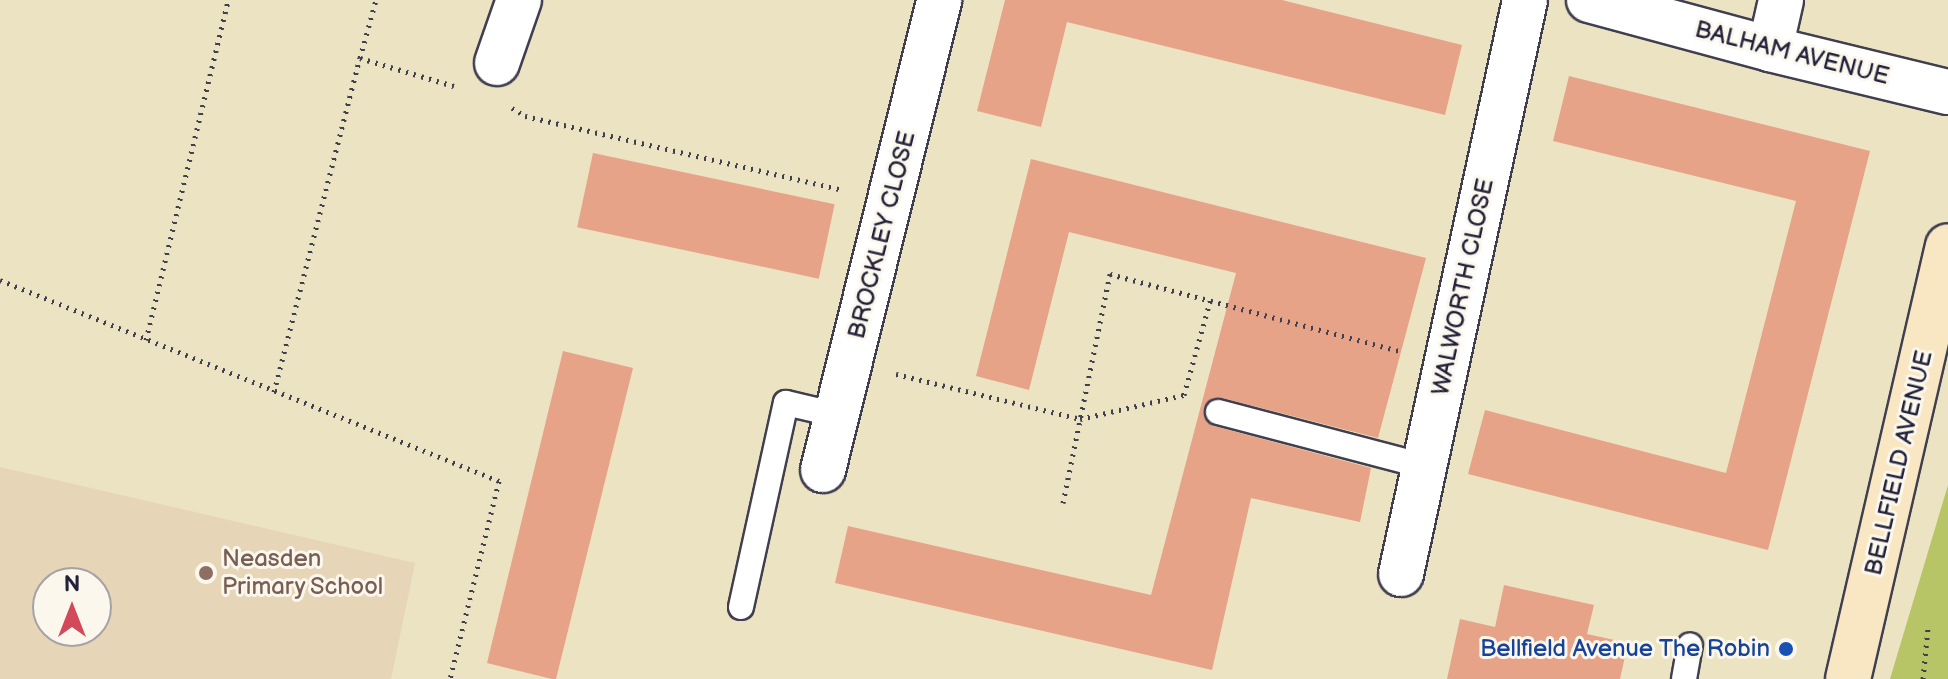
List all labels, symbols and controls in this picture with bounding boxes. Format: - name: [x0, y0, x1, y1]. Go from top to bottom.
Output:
- street label: BALHAM AVENUE: [1692, 15, 1892, 91]
- street label: BROCKLEY CLOSE: [842, 128, 922, 342]
- street label: WALWORTH CLOSE: [1426, 176, 1500, 398]
- street label: BELLFIELD AVENUE: [1859, 348, 1939, 578]
- place label: Neasden Primary School: [222, 545, 385, 601]
- marker: Neasden Primary School: [197, 564, 215, 582]
- north arrow: [32, 567, 112, 647]
- text: N: [64, 571, 80, 598]
- place label: Bellfield Avenue The Robin: [1479, 635, 1770, 663]
- marker: Bellfield Avenue The Robin: [1777, 640, 1795, 658]

